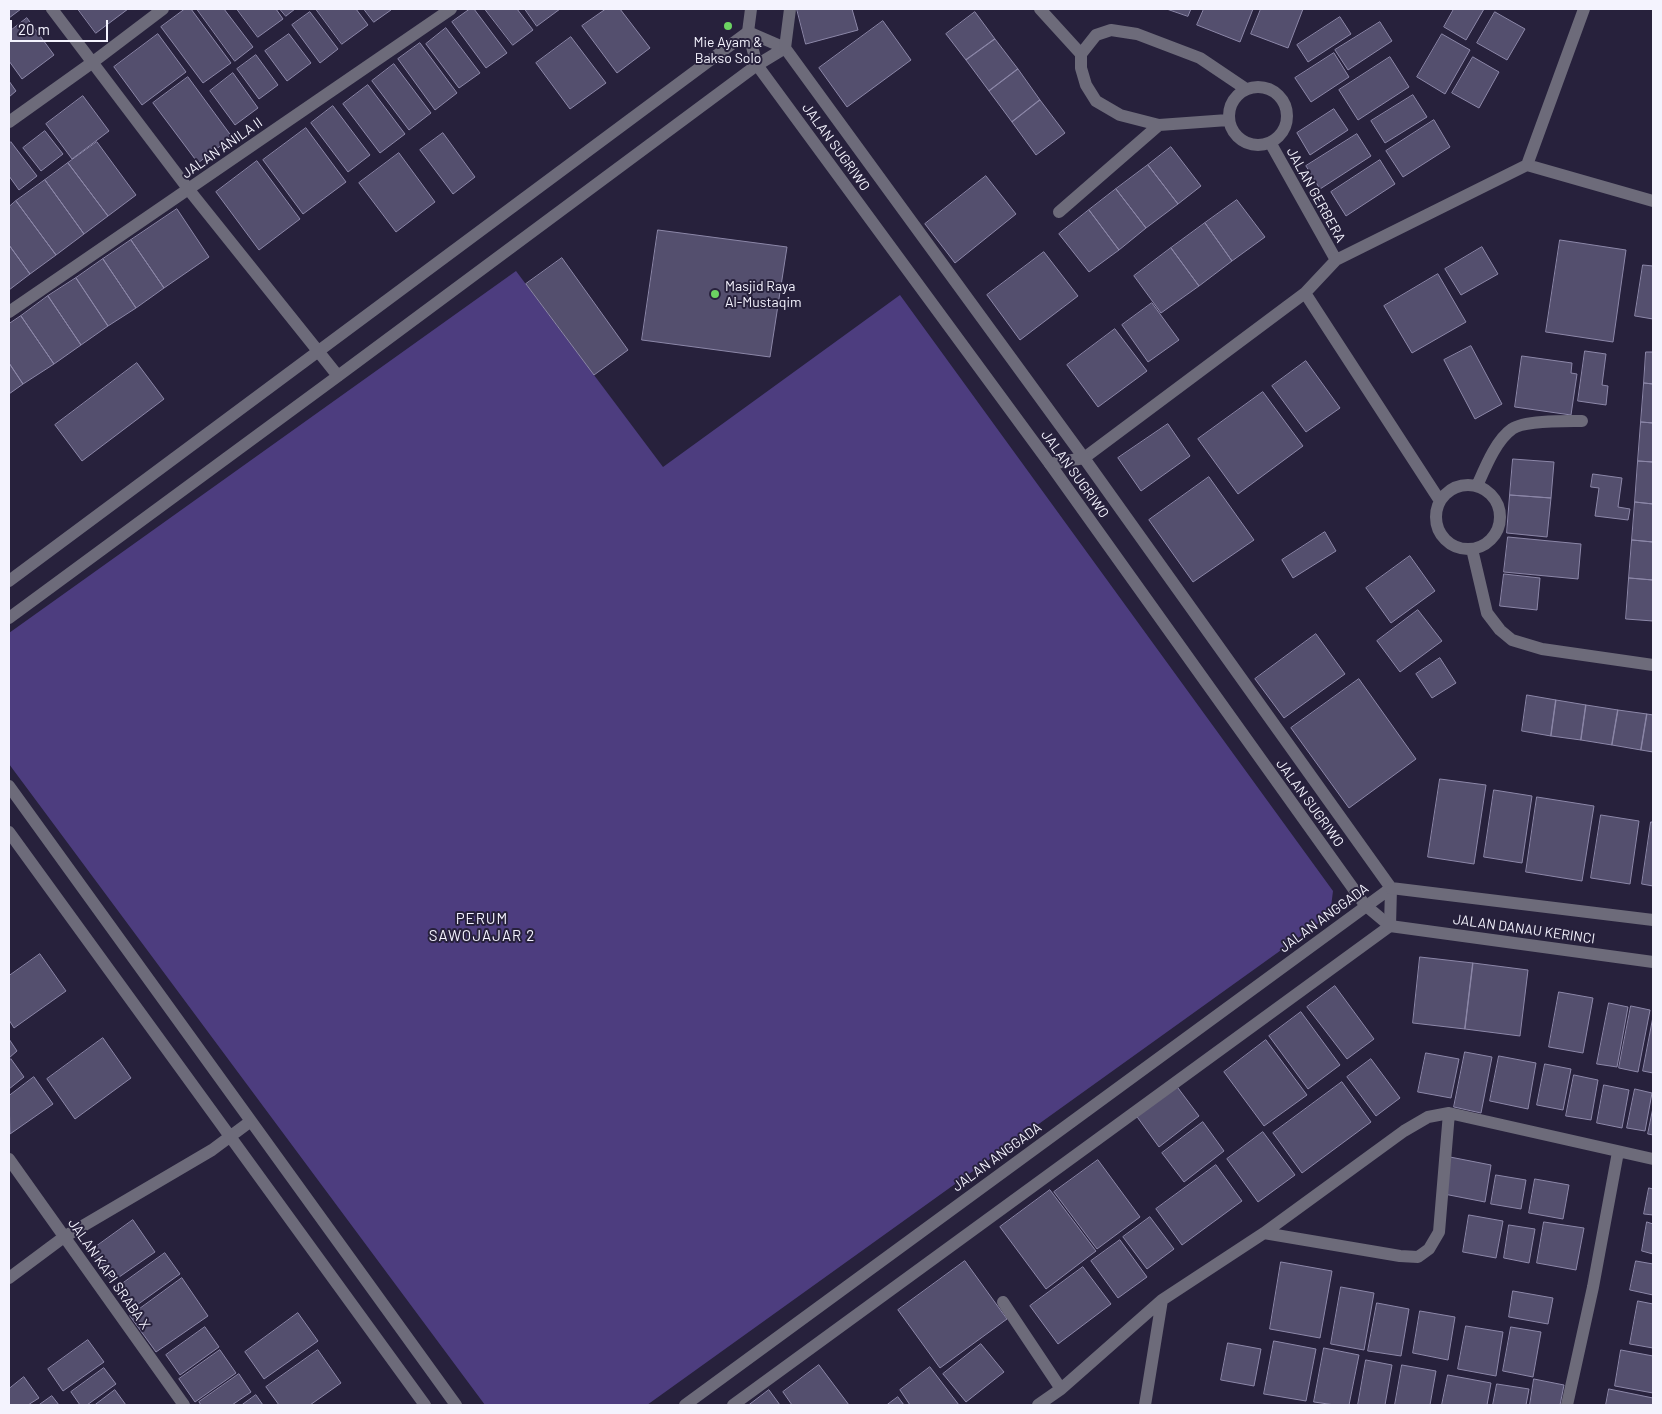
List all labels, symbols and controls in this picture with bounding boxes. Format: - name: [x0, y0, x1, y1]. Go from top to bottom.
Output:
- scale bar: [12, 10, 110, 42]
- text: 20 m: [18, 20, 50, 38]
- marker: Mie Ayam & Bakso Solo: [722, 20, 734, 32]
- place label: Mie Ayam & Bakso Solo: [694, 34, 762, 66]
- street label: JALAN SUGRIWO: [799, 100, 873, 194]
- street label: JALAN ANILA II: [178, 114, 266, 182]
- street label: JALAN GERBERA: [1283, 144, 1349, 246]
- place label: Masjid Raya Al-Mustaqim: [725, 278, 802, 310]
- marker: Masjid Raya Al-Mustaqim: [709, 288, 721, 300]
- street label: JALAN SUGRIWO: [1038, 427, 1112, 521]
- street label: JALAN SUGRIWO: [1273, 756, 1347, 850]
- street label: JALAN ANGGADA: [1276, 880, 1372, 956]
- district label: PERUM SAWOJAJAR 2: [427, 910, 537, 945]
- street label: JALAN DANAU KERINCI: [1452, 911, 1596, 947]
- street label: JALAN ANGGADA: [949, 1119, 1045, 1195]
- street label: JALAN KAPI SRABA X: [64, 1215, 154, 1333]

